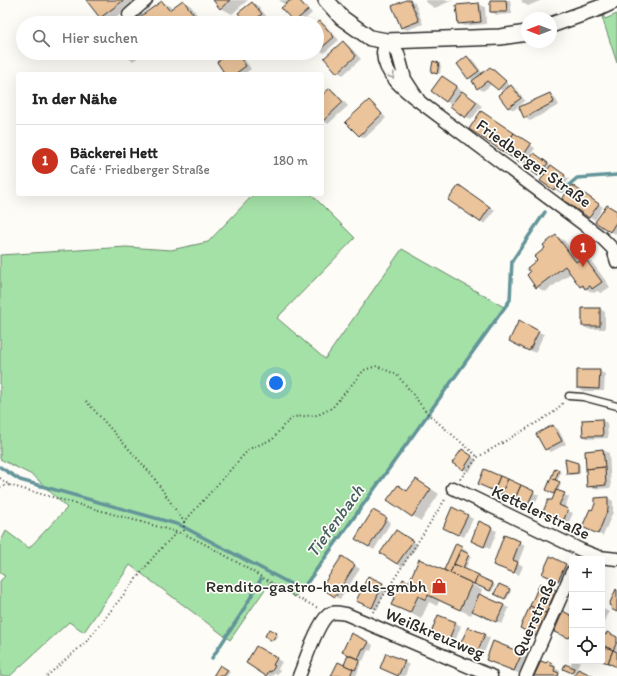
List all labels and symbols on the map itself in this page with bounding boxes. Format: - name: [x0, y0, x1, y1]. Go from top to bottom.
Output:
- north arrow: [521, 12, 557, 48]
- one-way arrow: [388, 72, 395, 79]
- street label: Friedberger Straße: [473, 115, 595, 211]
- pin: 1: [570, 234, 596, 267]
- your location: [266, 373, 286, 393]
- water label: Tiefenbach: [301, 480, 369, 562]
- street label: Kettelerstraße: [489, 480, 593, 544]
- street label: Querstraße: [508, 574, 560, 660]
- place label: Rendito-gastro-handels-gmbh: [206, 576, 428, 596]
- shop icon: Rendito-gastro-handels-gmbh: [430, 577, 448, 595]
- street label: Weißkreuzweg: [382, 603, 488, 663]

